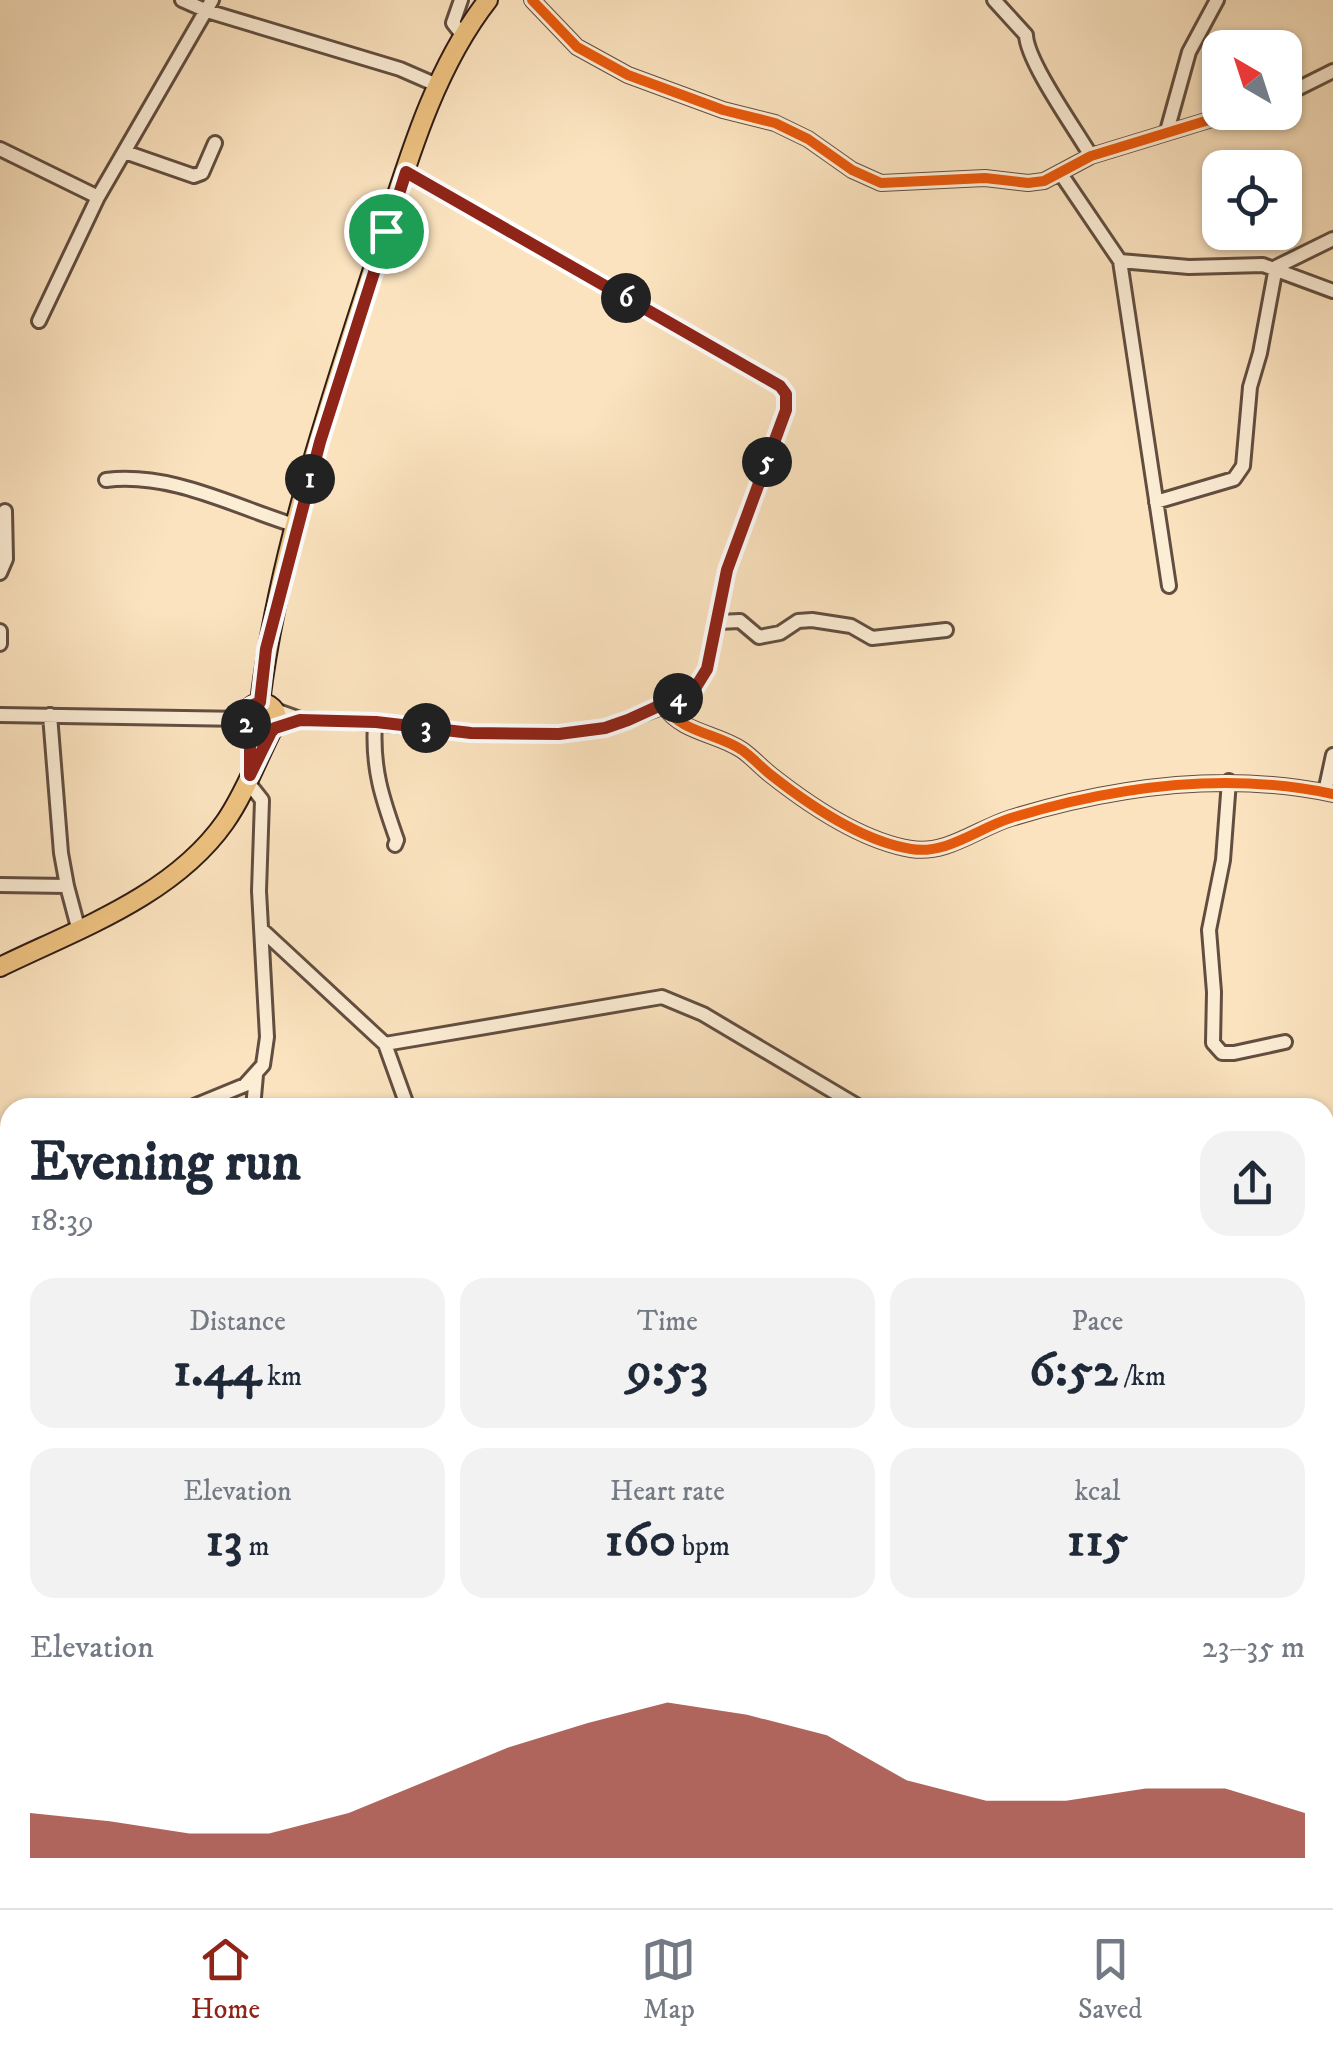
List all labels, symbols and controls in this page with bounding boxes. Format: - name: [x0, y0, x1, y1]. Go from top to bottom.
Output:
- north arrow: [1202, 30, 1302, 130]
- map controls: [1202, 30, 1302, 250]
- button: locate: [1202, 150, 1302, 250]
- pin: [344, 189, 429, 274]
- icon: arrive: [359, 204, 414, 259]
- pin: 6: [601, 273, 651, 323]
- text: 6: [619, 280, 633, 315]
- pin: 5: [742, 437, 792, 487]
- text: 5: [760, 444, 774, 479]
- pin: 1: [285, 454, 335, 504]
- text: 1: [305, 461, 315, 496]
- pin: 4: [653, 673, 703, 723]
- text: 4: [670, 680, 686, 715]
- pin: 2: [221, 699, 271, 749]
- pin: 3: [401, 703, 451, 753]
- text: 2: [239, 706, 253, 741]
- text: 3: [421, 710, 431, 745]
- text: Evening run: [30, 1129, 301, 1198]
- button: share: [1200, 1131, 1305, 1236]
- text: 18:39: [30, 1201, 94, 1241]
- text: Distance: [189, 1304, 286, 1339]
- text: Time: [637, 1304, 698, 1339]
- text: Pace: [1072, 1304, 1123, 1339]
- text: 1.44: [173, 1339, 261, 1402]
- text: 9:53: [627, 1339, 708, 1402]
- text: 6:52: [1029, 1339, 1117, 1402]
- text: km: [261, 1359, 302, 1394]
- text: /km: [1117, 1359, 1166, 1394]
- text: Elevation: [183, 1474, 292, 1509]
- text: Heart rate: [610, 1474, 725, 1509]
- text: kcal: [1075, 1474, 1120, 1509]
- text: 13: [205, 1509, 242, 1572]
- text: 160: [605, 1509, 676, 1572]
- text: 115: [1067, 1509, 1128, 1572]
- text: m: [242, 1529, 270, 1564]
- text: bpm: [676, 1529, 730, 1564]
- text: Elevation: [30, 1628, 154, 1668]
- text: 23–35 m: [1202, 1628, 1305, 1668]
- tab: Home: [191, 1932, 260, 2027]
- tab: Map: [641, 1932, 696, 2027]
- tab: Saved: [1078, 1932, 1142, 2027]

